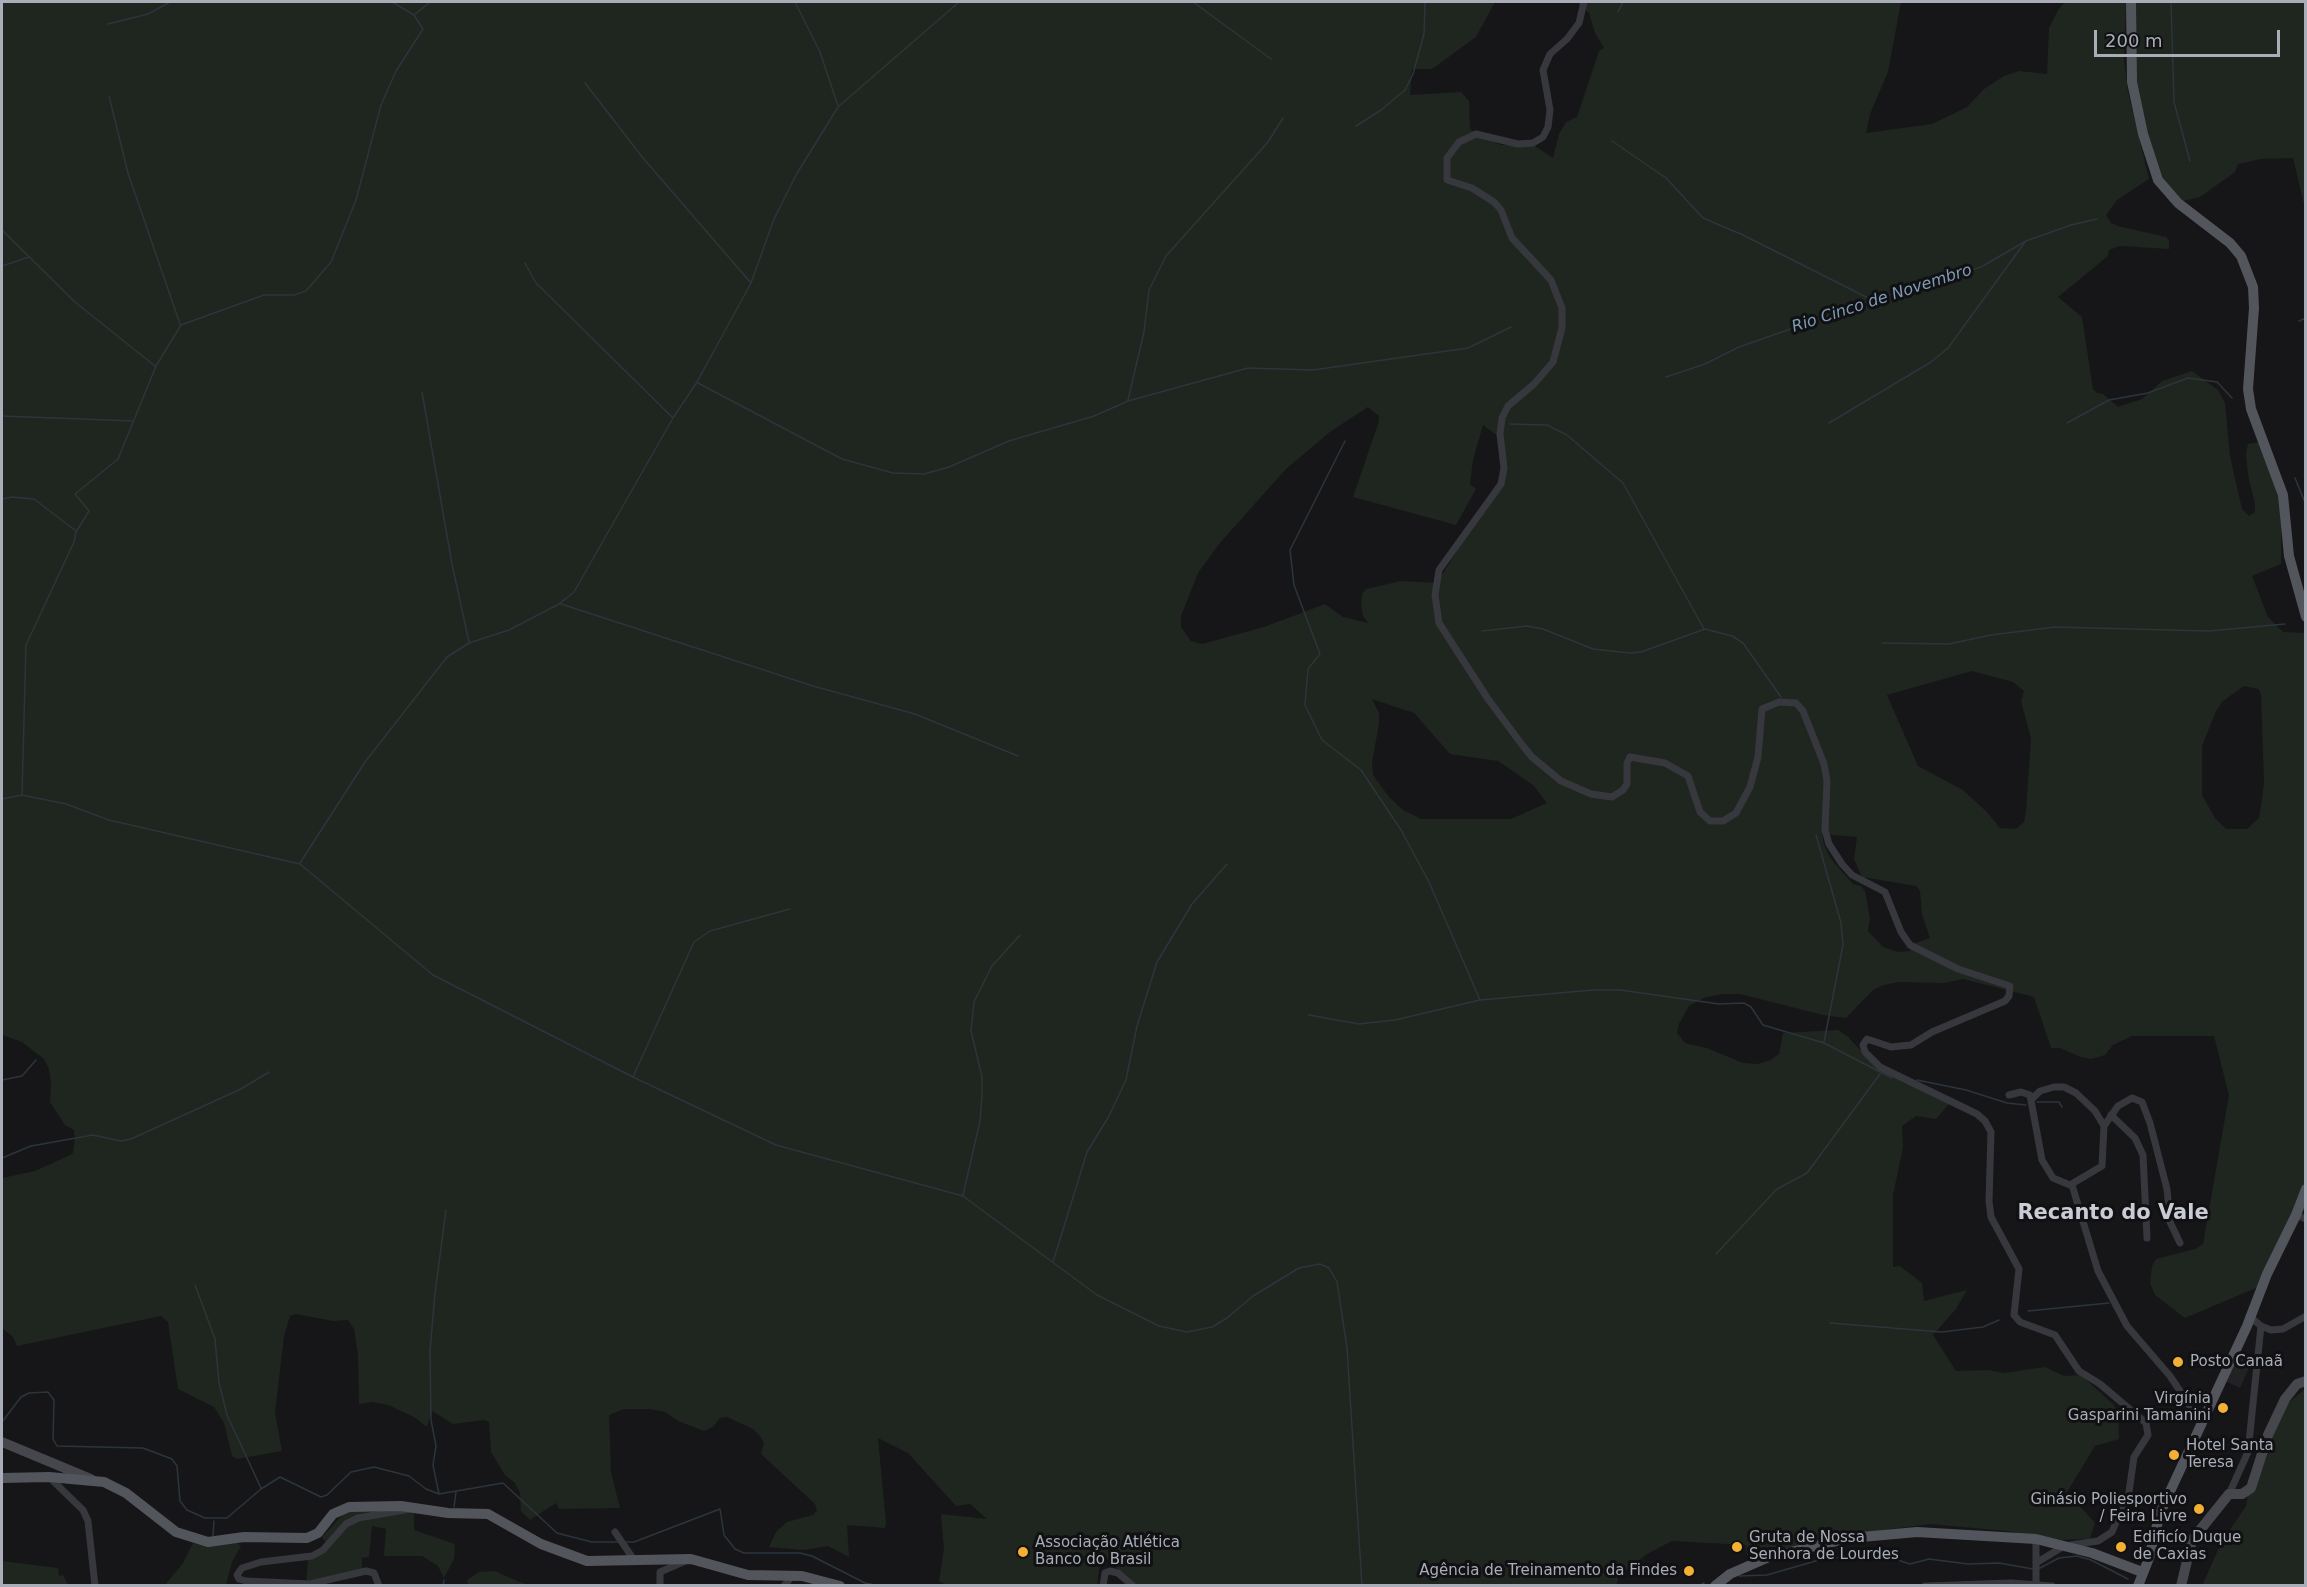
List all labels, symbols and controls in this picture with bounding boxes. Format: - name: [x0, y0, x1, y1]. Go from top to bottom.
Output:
- scale bar: [2097, 18, 2283, 56]
- text: 200 m: [2105, 30, 2163, 51]
- water label: Rio Cinco de Novembro: [1790, 261, 1974, 337]
- district label: Recanto do Vale: [2017, 1201, 2209, 1227]
- place label: Posto Canaã: [2190, 1353, 2283, 1371]
- marker: Posto Canaã: [2171, 1355, 2185, 1369]
- place label: Virgínia Gasparini Tamanini: [2068, 1390, 2211, 1425]
- marker: Virgínia Gasparini Tamanini: [2216, 1401, 2230, 1415]
- place label: Hotel Santa Teresa: [2186, 1437, 2274, 1472]
- marker: Hotel Santa Teresa: [2167, 1448, 2181, 1462]
- place label: Ginásio Poliesportivo / Feira Livre: [2031, 1491, 2187, 1526]
- marker: Ginásio Poliesportivo / Feira Livre: [2192, 1502, 2206, 1516]
- place label: Gruta de Nossa Senhora de Lourdes: [1749, 1529, 1899, 1564]
- place label: Edificío Duque de Caxias: [2133, 1529, 2241, 1564]
- place label: Associação Atlética Banco do Brasil: [1035, 1534, 1180, 1569]
- marker: Gruta de Nossa Senhora de Lourdes: [1730, 1540, 1744, 1554]
- marker: Edificío Duque de Caxias: [2114, 1540, 2128, 1554]
- marker: Associação Atlética Banco do Brasil: [1016, 1545, 1030, 1559]
- place label: Agência de Treinamento da Findes: [1419, 1562, 1677, 1580]
- marker: Agência de Treinamento da Findes: [1682, 1564, 1696, 1578]

